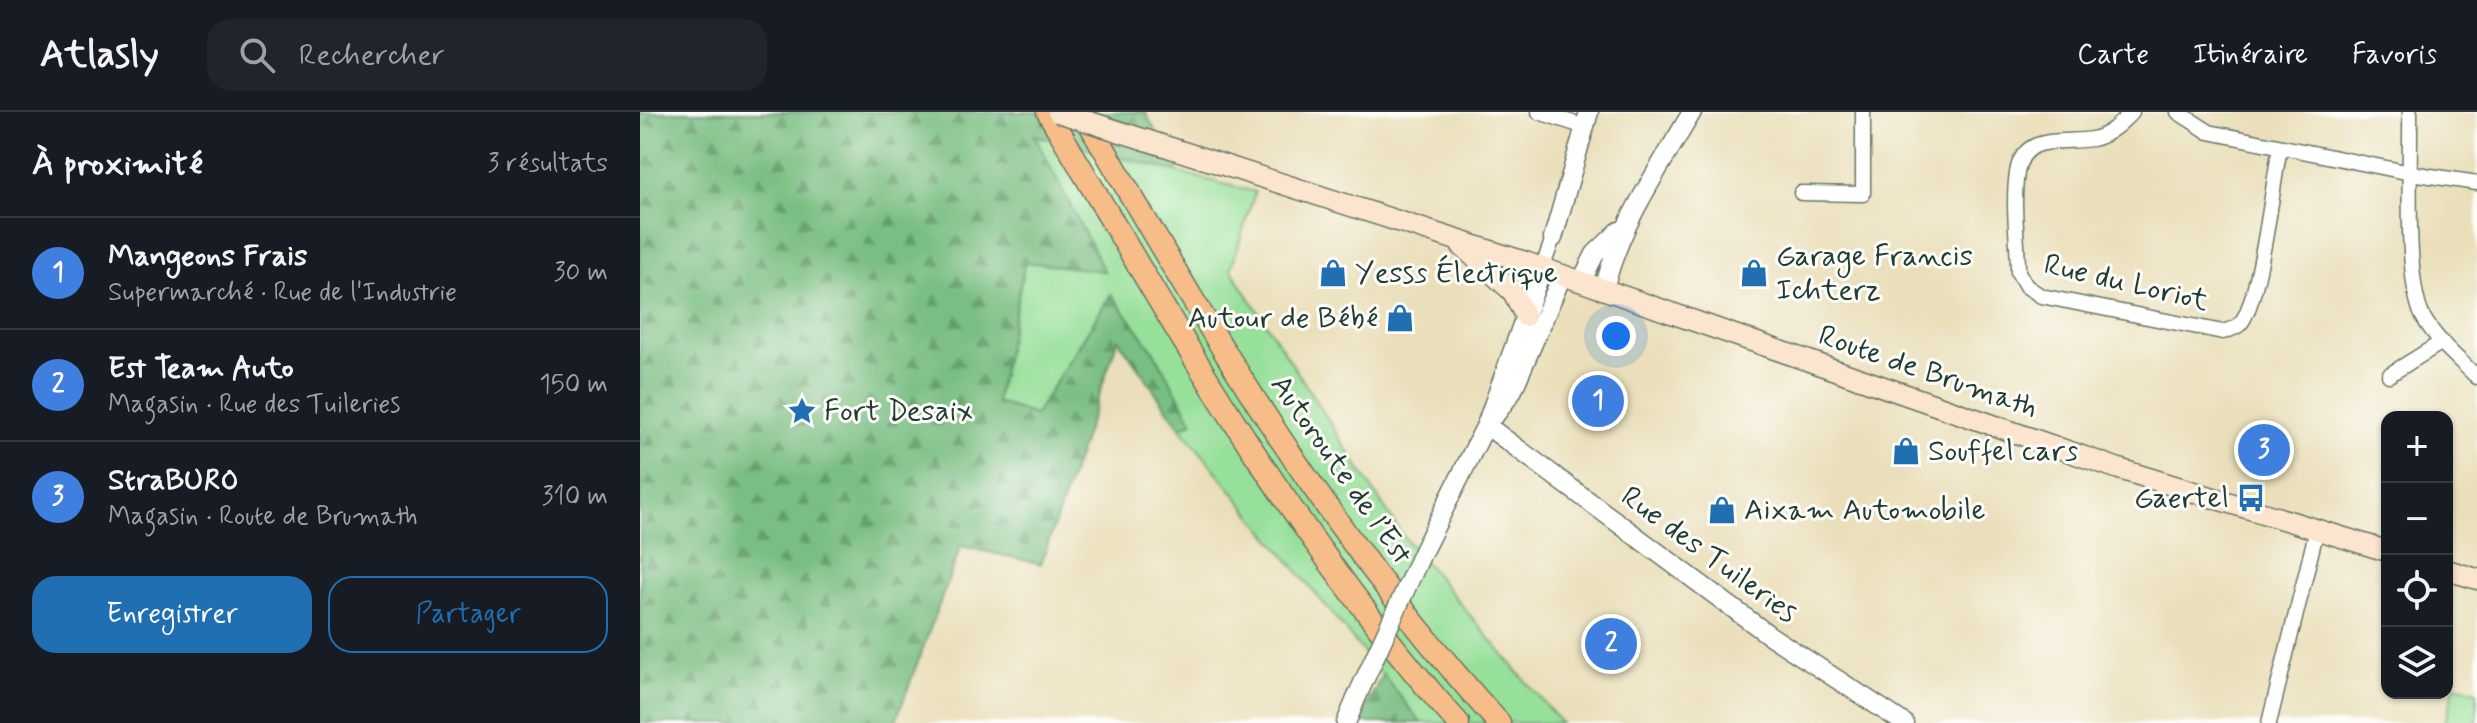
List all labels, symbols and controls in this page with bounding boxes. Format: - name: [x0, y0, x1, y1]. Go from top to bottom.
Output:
- search box: [207, 19, 767, 91]
- text: Atlasly: [40, 31, 159, 80]
- icon: search: [235, 33, 279, 77]
- text: Rechercher: [299, 36, 445, 75]
- text: Carte: [2077, 37, 2149, 74]
- text: Itinéraire: [2193, 37, 2308, 74]
- text: Favoris: [2352, 37, 2437, 74]
- text: À proximité: [32, 142, 203, 187]
- text: 3 résultats: [487, 147, 608, 181]
- text: Mangeons Frais: [108, 237, 308, 276]
- place label: Garage Francis Ichterz: [1776, 237, 1973, 310]
- street label: Rue du Loriot: [2040, 245, 2212, 321]
- place label: Yesss Électrique: [1355, 254, 1558, 293]
- text: 1: [52, 256, 64, 290]
- text: 30 m: [554, 256, 608, 290]
- shop icon: Yesss Électrique: [1318, 258, 1348, 288]
- shop icon: Garage Francis Ichterz: [1739, 258, 1769, 288]
- text: Supermarché · Rue de l'Industrie: [108, 276, 457, 310]
- place label: Autour de Bébé: [1188, 299, 1378, 338]
- shop icon: Autour de Bébé: [1385, 303, 1415, 333]
- your location: [1596, 316, 1636, 356]
- street label: Route de Brumath: [1813, 316, 2043, 428]
- text: Est Team Auto: [108, 349, 294, 388]
- text: 2: [52, 368, 64, 402]
- text: 150 m: [539, 368, 608, 402]
- street label: Autoroute de l’Est: [1261, 368, 1421, 573]
- pin: 1: [1572, 371, 1624, 431]
- text: Magasin · Rue des Tuileries: [108, 388, 400, 422]
- place label: Fort Desaix: [824, 392, 973, 431]
- place icon: Fort Desaix: [787, 396, 817, 426]
- map controls: [2381, 411, 2453, 699]
- button: +: [2381, 411, 2453, 483]
- pin: 3: [2238, 420, 2290, 480]
- place label: Souffel cars: [1928, 432, 2078, 471]
- shop icon: Souffel cars: [1891, 436, 1921, 466]
- text: StraBURO: [108, 461, 239, 500]
- street label: Rue des Tuileries: [1613, 478, 1805, 632]
- place label: Gaertel: [2134, 479, 2229, 518]
- text: 3: [52, 480, 64, 514]
- text: 310 m: [542, 480, 608, 514]
- bus stop icon: Gaertel: [2236, 483, 2266, 513]
- button: −: [2381, 483, 2453, 555]
- place label: Aixam Automobile: [1744, 491, 1986, 530]
- shop icon: Aixam Automobile: [1707, 495, 1737, 525]
- text: Magasin · Route de Brumath: [108, 500, 418, 534]
- button: locate: [2381, 555, 2453, 627]
- button: Enregistrer: [32, 576, 312, 653]
- button: Partager: [328, 576, 608, 653]
- pin: 2: [1585, 614, 1637, 674]
- button: layers: [2381, 627, 2453, 699]

